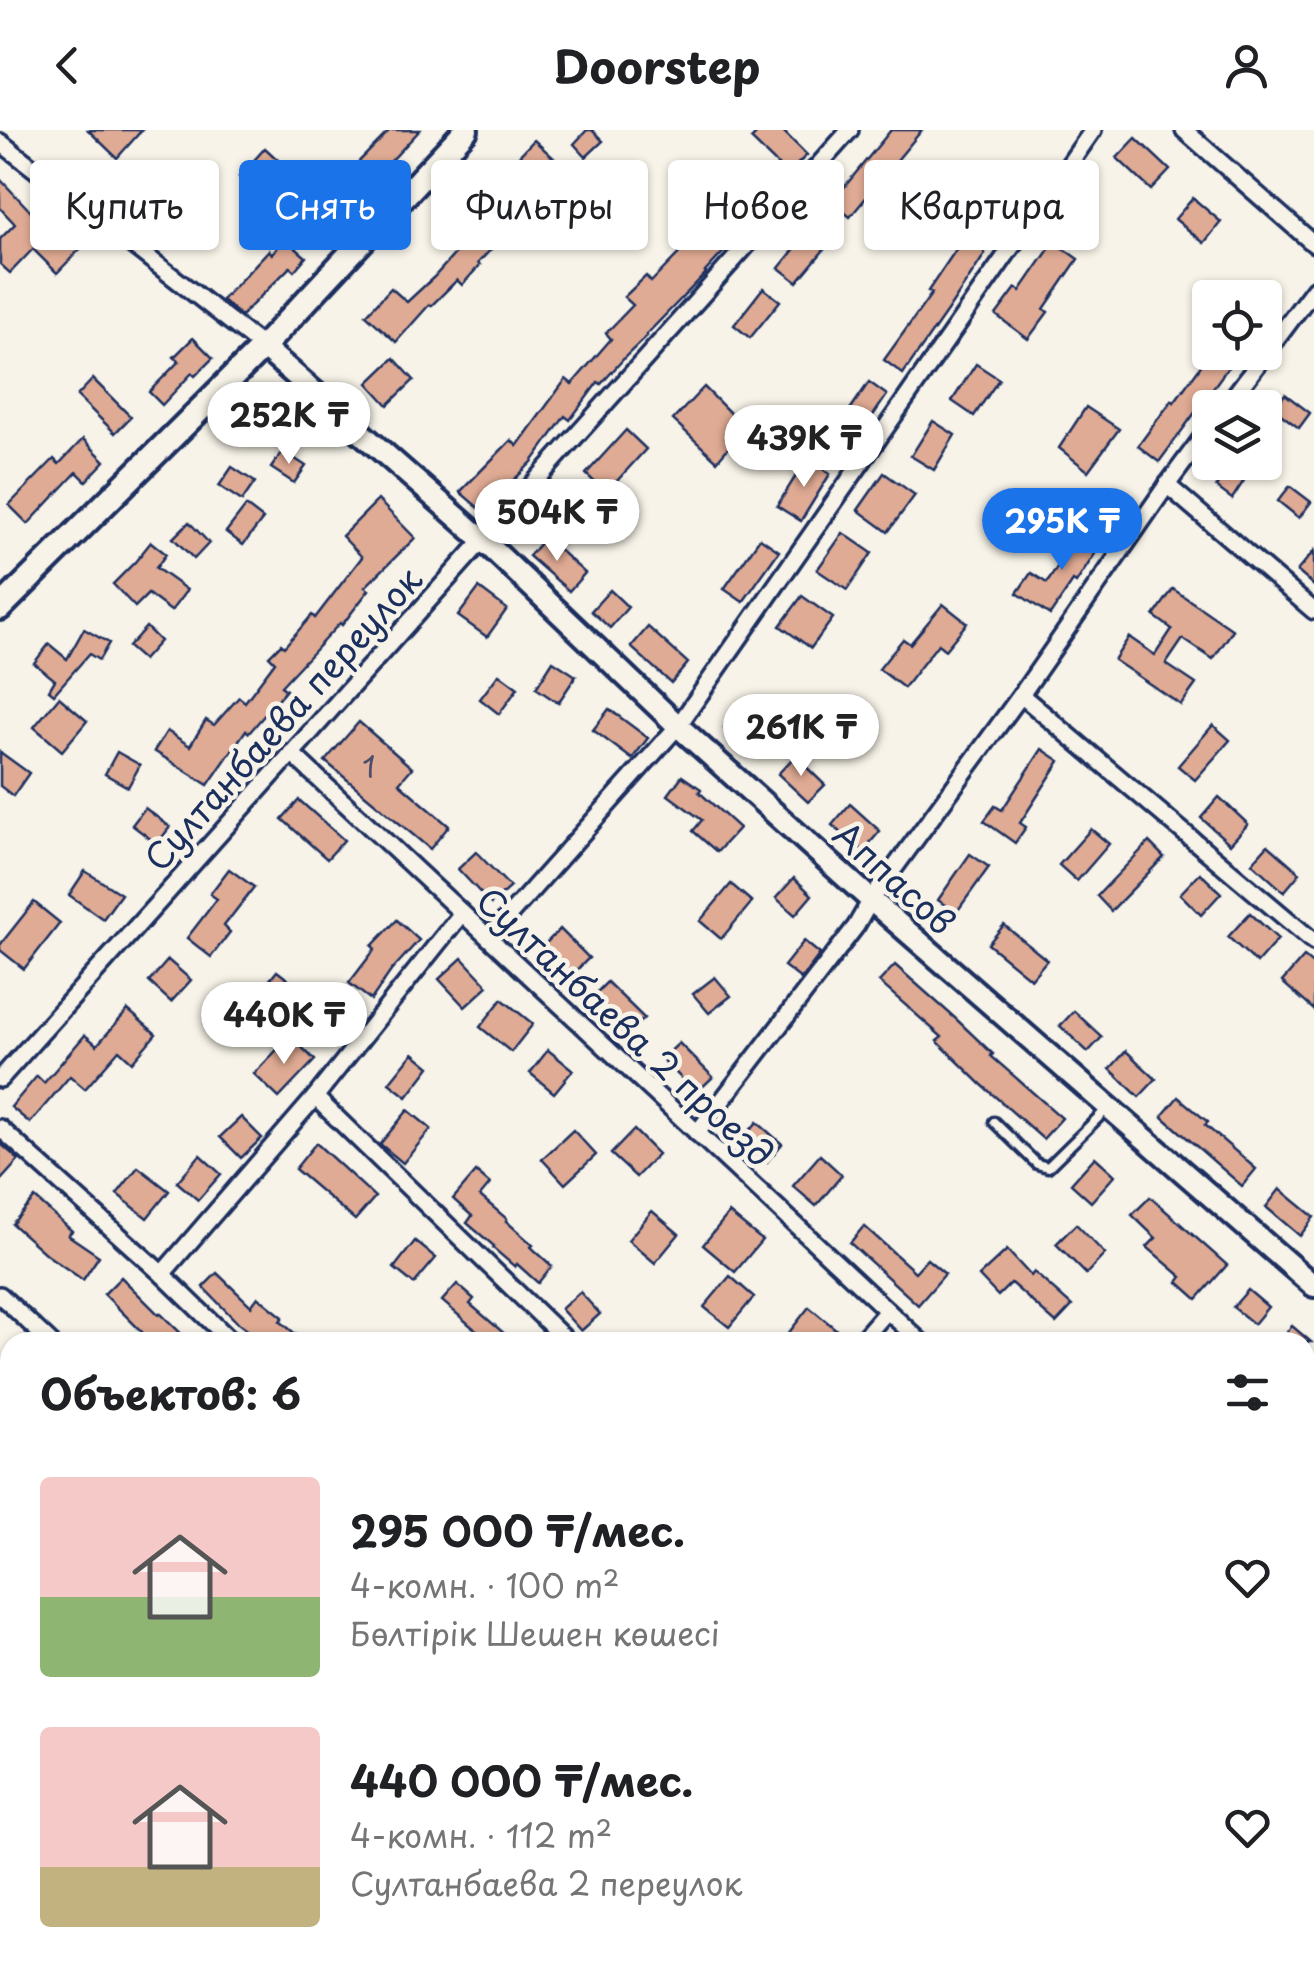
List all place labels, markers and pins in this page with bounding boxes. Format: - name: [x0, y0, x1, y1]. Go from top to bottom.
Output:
- pin: 252K ₸: [208, 382, 370, 467]
- pin: 439K ₸: [723, 405, 885, 490]
- pin: 504K ₸: [476, 479, 638, 564]
- pin: 295K ₸: [981, 488, 1143, 573]
- pin: 261K ₸: [720, 694, 882, 779]
- pin: 440K ₸: [203, 982, 365, 1067]

